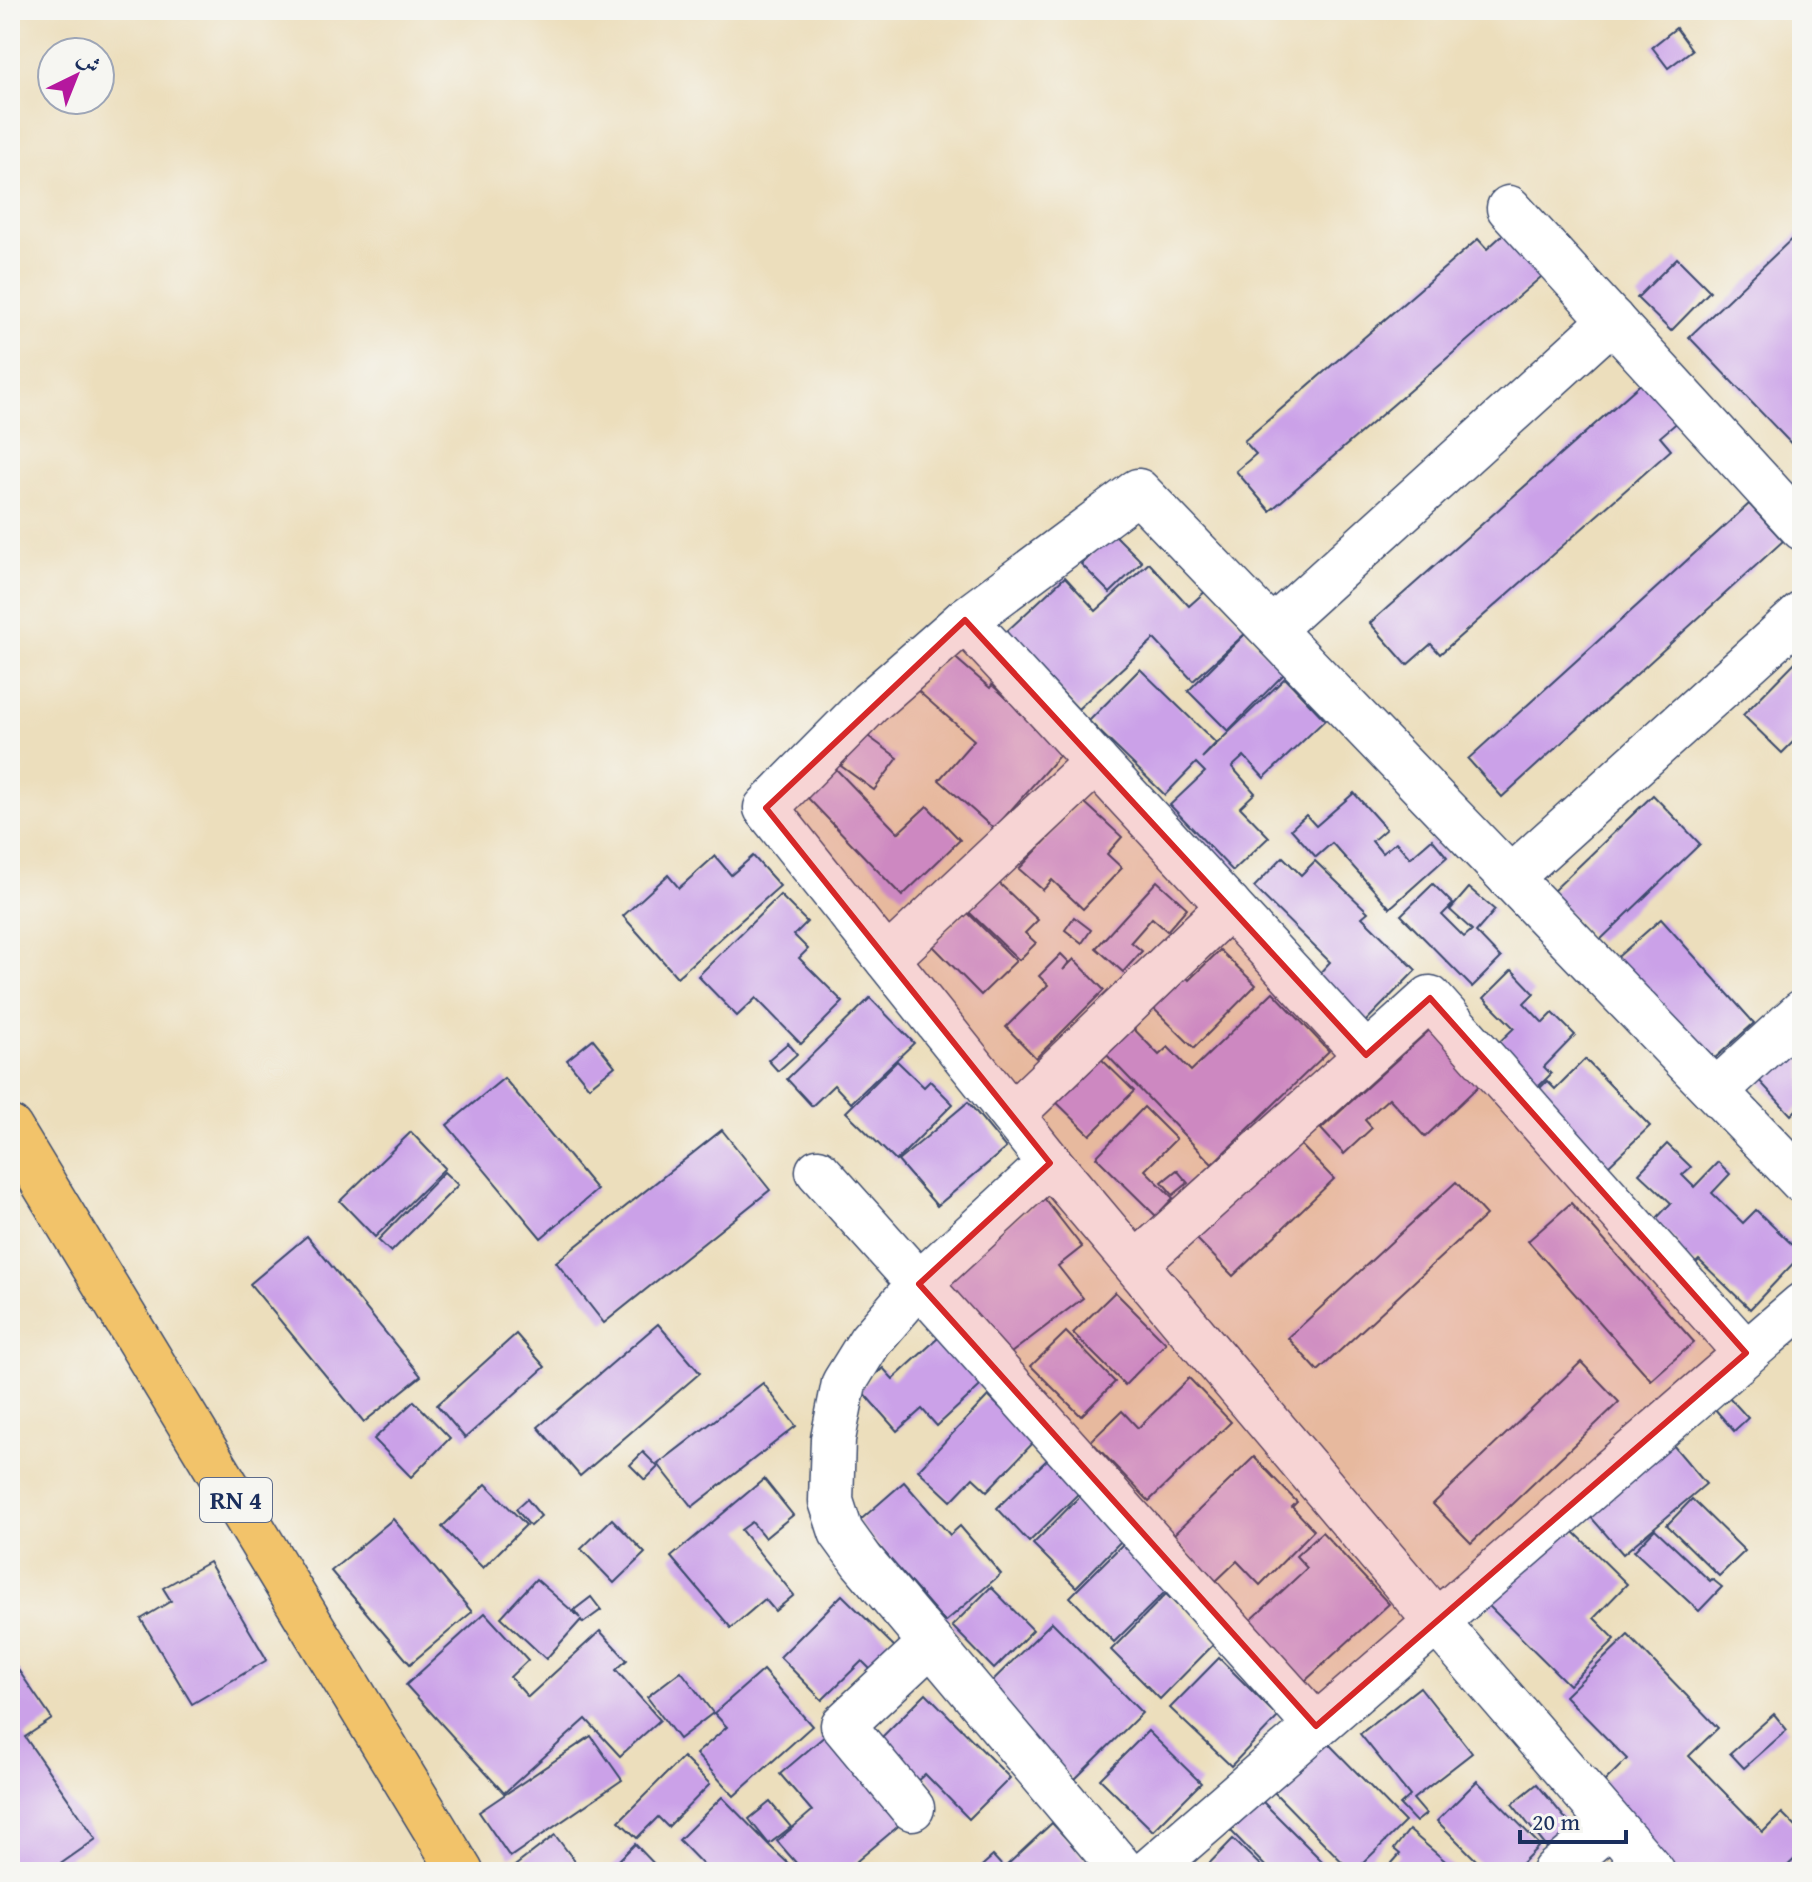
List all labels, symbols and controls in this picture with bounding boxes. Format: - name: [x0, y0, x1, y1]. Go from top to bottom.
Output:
- north arrow: [36, 36, 116, 116]
- text: ش: [71, 42, 109, 81]
- road number: RN 4: [200, 1478, 272, 1522]
- scale bar: [1520, 1794, 1626, 1844]
- text: 20 m: [1532, 1804, 1580, 1839]

